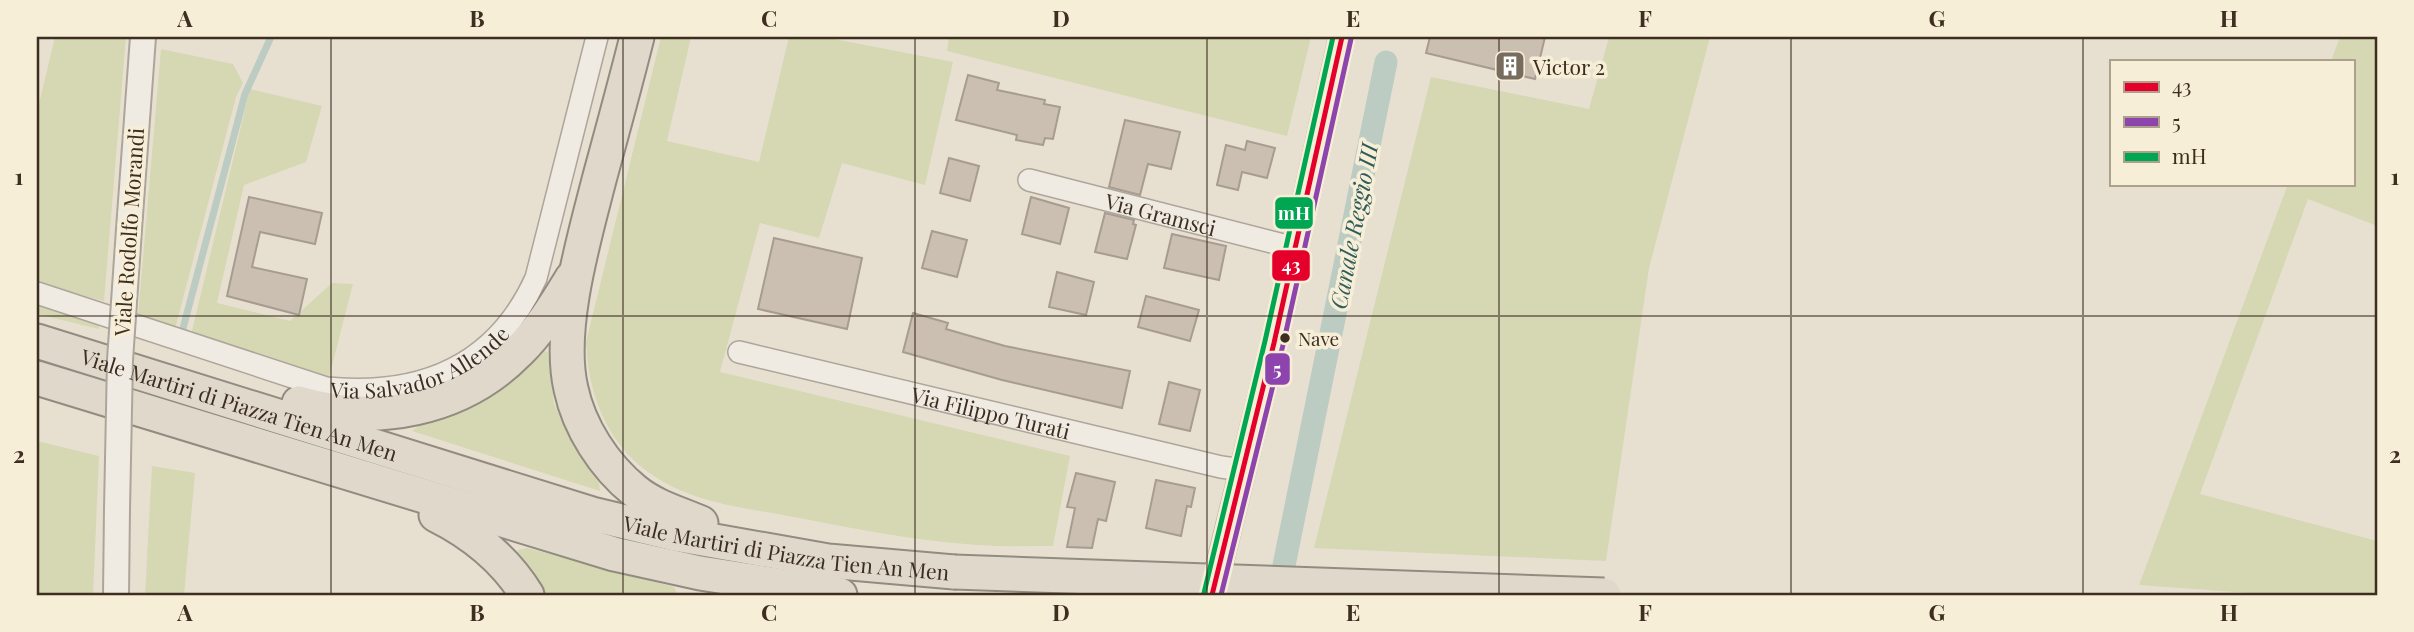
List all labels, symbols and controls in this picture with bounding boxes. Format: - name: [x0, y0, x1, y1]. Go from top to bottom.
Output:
- text: A: [176, 2, 193, 33]
- text: B: [469, 2, 485, 33]
- text: C: [761, 2, 777, 33]
- text: D: [1052, 2, 1070, 33]
- text: E: [1346, 2, 1360, 33]
- text: F: [1638, 2, 1652, 33]
- text: G: [1929, 2, 1946, 33]
- text: H: [2220, 2, 2238, 33]
- building icon: Victor 2: [1493, 49, 1527, 83]
- place label: Victor 2: [1532, 52, 1605, 80]
- legend: [2110, 60, 2354, 186]
- text: 43: [2172, 71, 2191, 99]
- text: 5: [2172, 107, 2181, 135]
- street label: Viale Rodolfo Morandi: [107, 127, 149, 338]
- water label: Canale Reggio III: [1322, 138, 1385, 312]
- text: mH: [2172, 141, 2207, 169]
- text: 1: [15, 160, 24, 191]
- text: 1: [2391, 160, 2400, 191]
- street label: Via Gramsci: [1101, 186, 1219, 241]
- line badge: mH: [1274, 196, 1314, 230]
- text: mH: [1278, 199, 1310, 225]
- line badge: 43: [1271, 249, 1311, 282]
- text: 43: [1282, 251, 1300, 277]
- street label: Via Salvador Allende: [328, 320, 514, 404]
- place label: Nave: [1298, 325, 1339, 351]
- marker: Nave: [1278, 331, 1292, 345]
- street label: Viale Martiri di Piazza Tien An Men: [77, 341, 401, 467]
- line badge: 5: [1264, 352, 1291, 386]
- text: 5: [1273, 355, 1282, 381]
- street label: Via Filippo Turati: [908, 379, 1073, 445]
- text: 2: [13, 438, 25, 469]
- text: 2: [2389, 438, 2401, 469]
- street label: Viale Martiri di Piazza Tien An Men: [620, 508, 951, 586]
- text: A: [176, 596, 193, 627]
- text: B: [469, 596, 485, 627]
- text: C: [761, 596, 777, 627]
- text: D: [1052, 596, 1070, 627]
- text: E: [1346, 596, 1360, 627]
- text: F: [1638, 596, 1652, 627]
- text: G: [1929, 596, 1946, 627]
- text: H: [2220, 596, 2238, 627]

